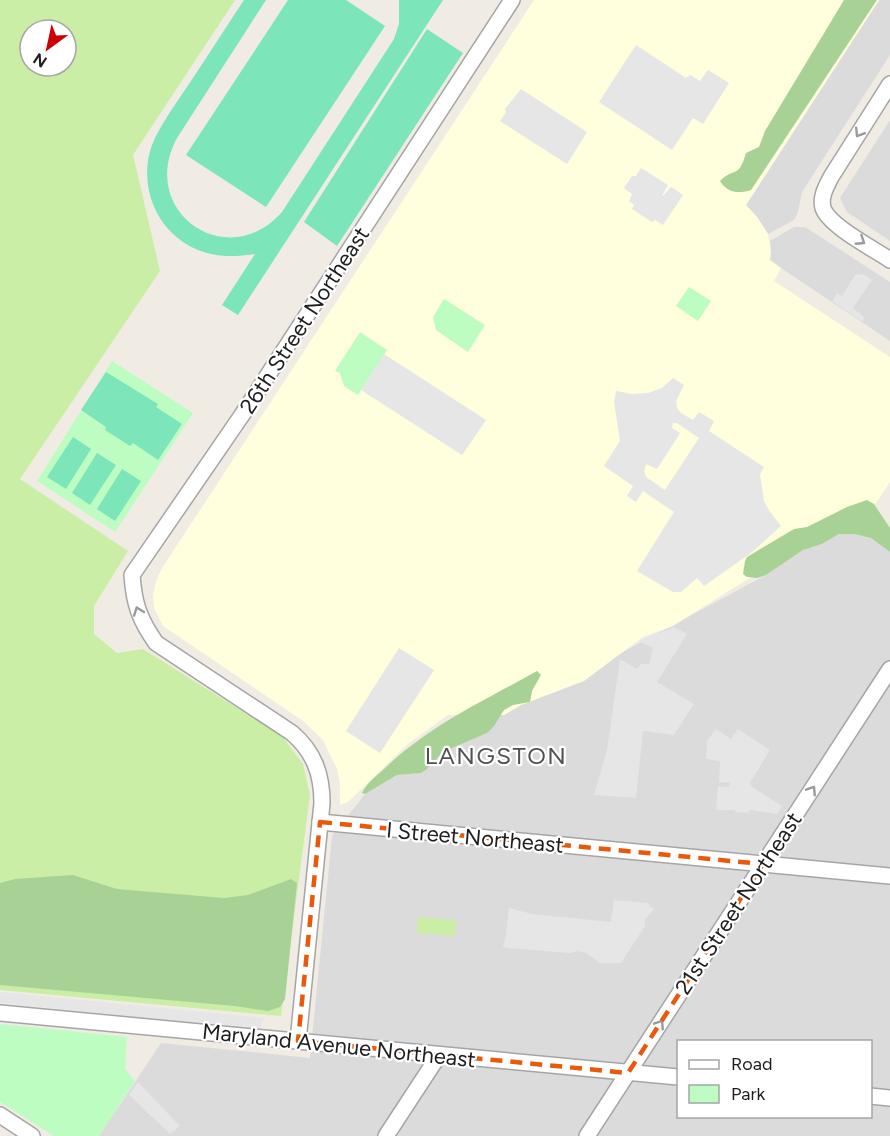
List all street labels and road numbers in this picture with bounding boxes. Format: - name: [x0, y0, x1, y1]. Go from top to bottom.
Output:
- street label: 26th Street Northeast: [234, 222, 375, 419]
- street label: 21st Street Northeast: [669, 807, 807, 1000]
- street label: I Street Northeast: [385, 816, 565, 859]
- street label: Maryland Avenue Northeast: [201, 1018, 477, 1073]

